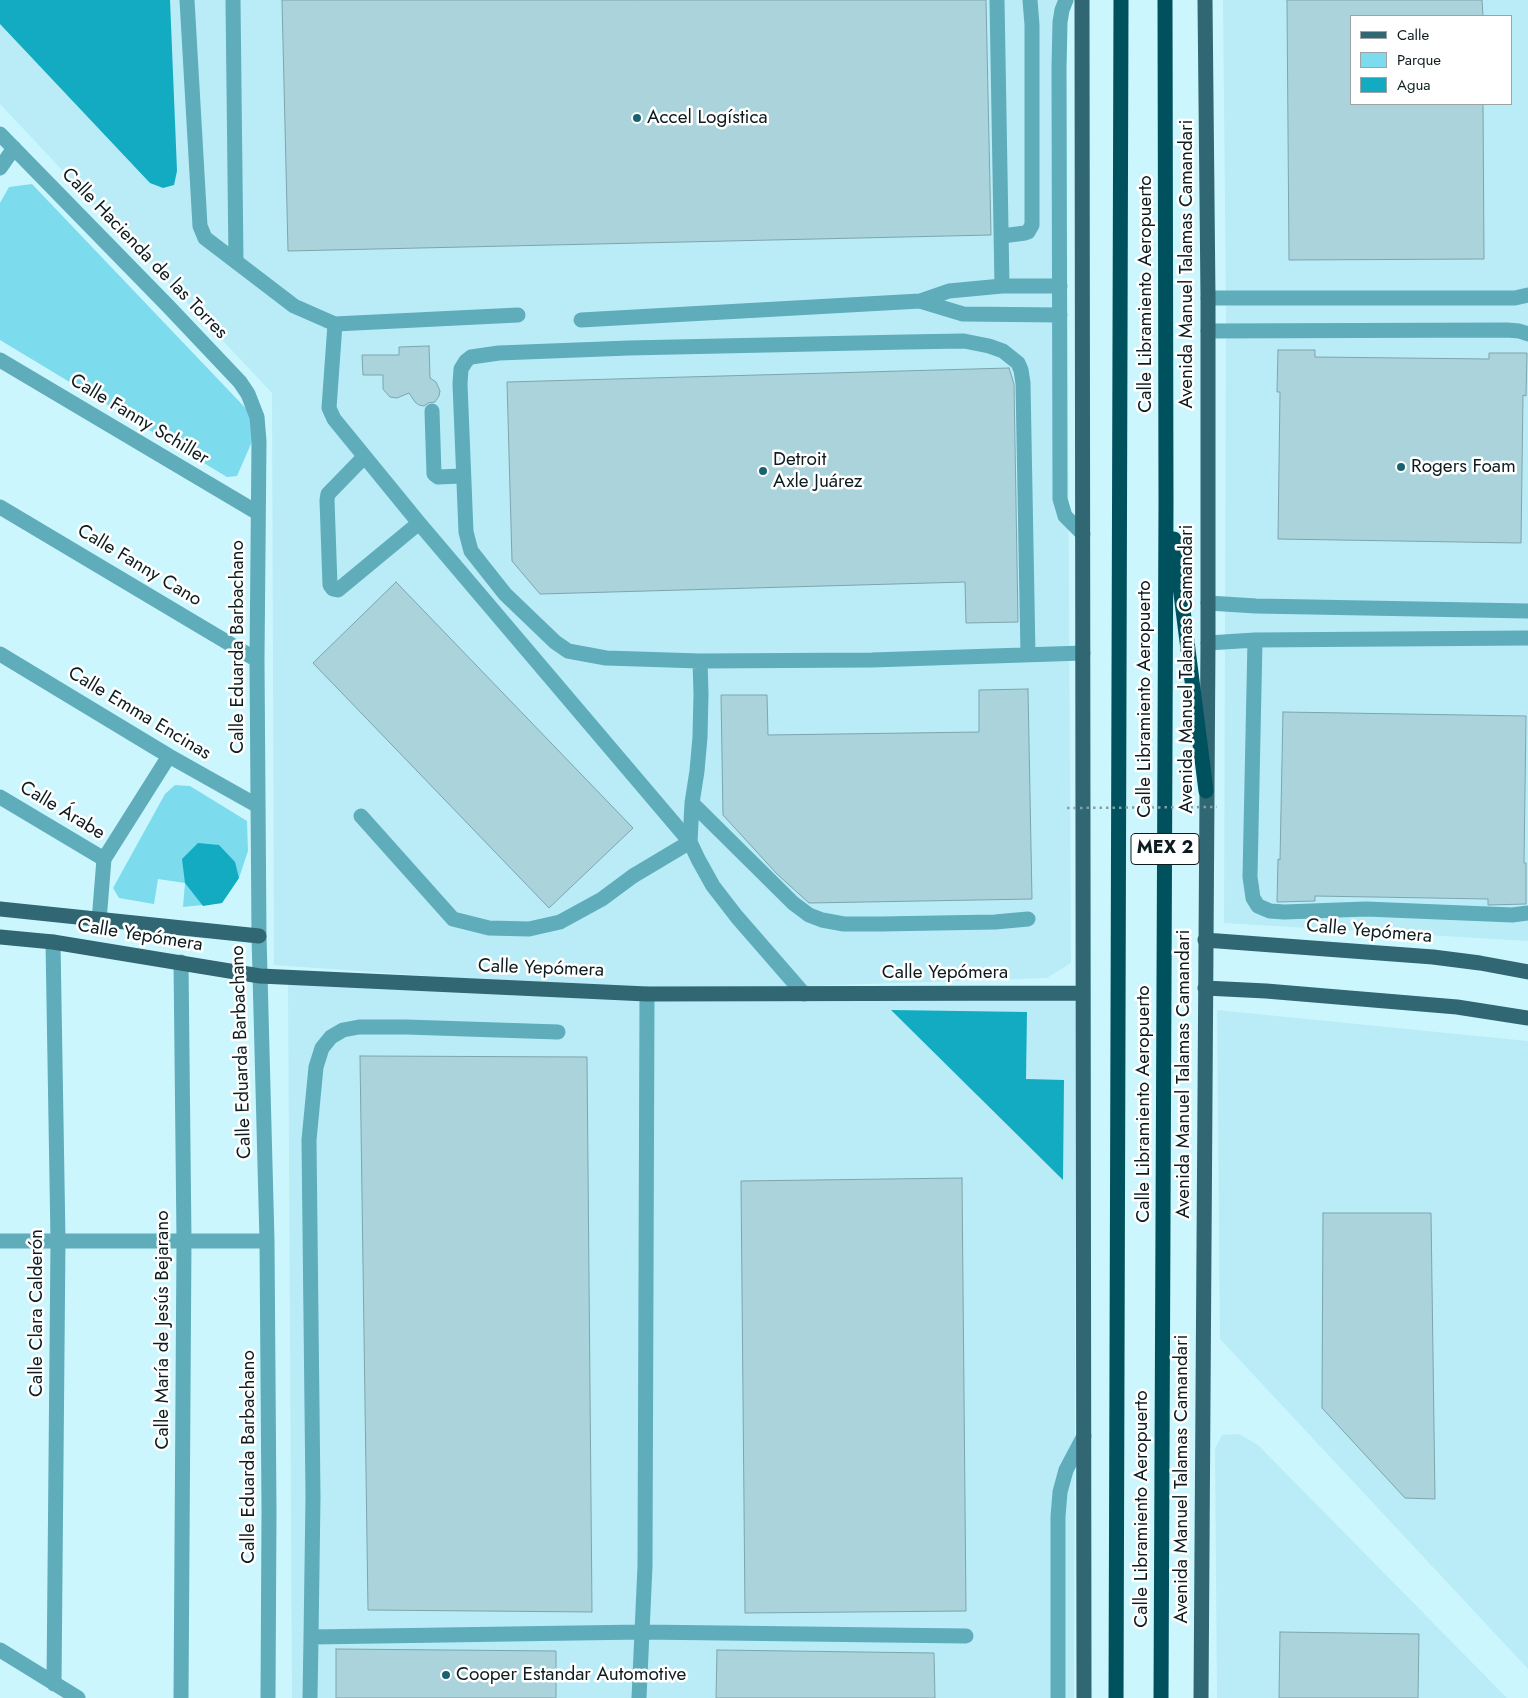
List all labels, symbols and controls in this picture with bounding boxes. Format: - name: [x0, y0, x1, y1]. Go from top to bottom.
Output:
- legend: [1350, 15, 1513, 105]
- text: Calle: [1397, 24, 1429, 46]
- text: Parque: [1397, 49, 1441, 71]
- text: Agua: [1397, 74, 1431, 96]
- place label: Accel Logística: [647, 107, 768, 129]
- marker: Accel Logística: [631, 112, 643, 124]
- street label: Avenida Manuel Talamas Camandari: [1176, 120, 1198, 408]
- street label: Calle Hacienda de las Torres: [56, 164, 232, 344]
- street label: Calle Libramiento Aeropuerto: [1135, 175, 1157, 413]
- street label: Calle Fanny Schiller: [65, 370, 213, 470]
- place label: Detroit Axle Juárez: [773, 449, 863, 493]
- place label: Rogers Foam: [1411, 456, 1516, 478]
- marker: Rogers Foam: [1395, 461, 1407, 473]
- marker: Detroit Axle Juárez: [757, 465, 769, 477]
- street label: Calle Fanny Cano: [73, 520, 205, 612]
- street label: Avenida Manuel Talamas Camandari: [1176, 525, 1198, 813]
- street label: Calle Eduarda Barbachano: [227, 540, 249, 754]
- street label: Calle Libramiento Aeropuerto: [1134, 580, 1156, 818]
- street label: Calle Emma Encinas: [63, 662, 215, 766]
- street label: Calle Árabe: [15, 777, 109, 845]
- road number: MEX 2: [1131, 834, 1199, 864]
- street label: Calle Yepómera: [76, 915, 204, 957]
- street label: Calle Yepómera: [1305, 915, 1433, 949]
- street label: Avenida Manuel Talamas Camandari: [1173, 930, 1195, 1218]
- street label: Calle Eduarda Barbachano: [227, 945, 257, 1159]
- street label: Calle Yepómera: [477, 955, 605, 983]
- street label: Calle Yepómera: [882, 962, 1008, 984]
- street label: Calle Libramiento Aeropuerto: [1133, 985, 1155, 1223]
- street label: Calle María de Jesús Bejarano: [152, 1210, 174, 1450]
- street label: Calle Clara Calderón: [26, 1229, 48, 1397]
- street label: Avenida Manuel Talamas Camandari: [1171, 1335, 1193, 1623]
- street label: Calle Eduarda Barbachano: [238, 1350, 260, 1564]
- street label: Calle Libramiento Aeropuerto: [1131, 1390, 1153, 1628]
- place label: Cooper Estandar Automotive: [456, 1664, 686, 1686]
- marker: Cooper Estandar Automotive: [440, 1669, 452, 1681]

